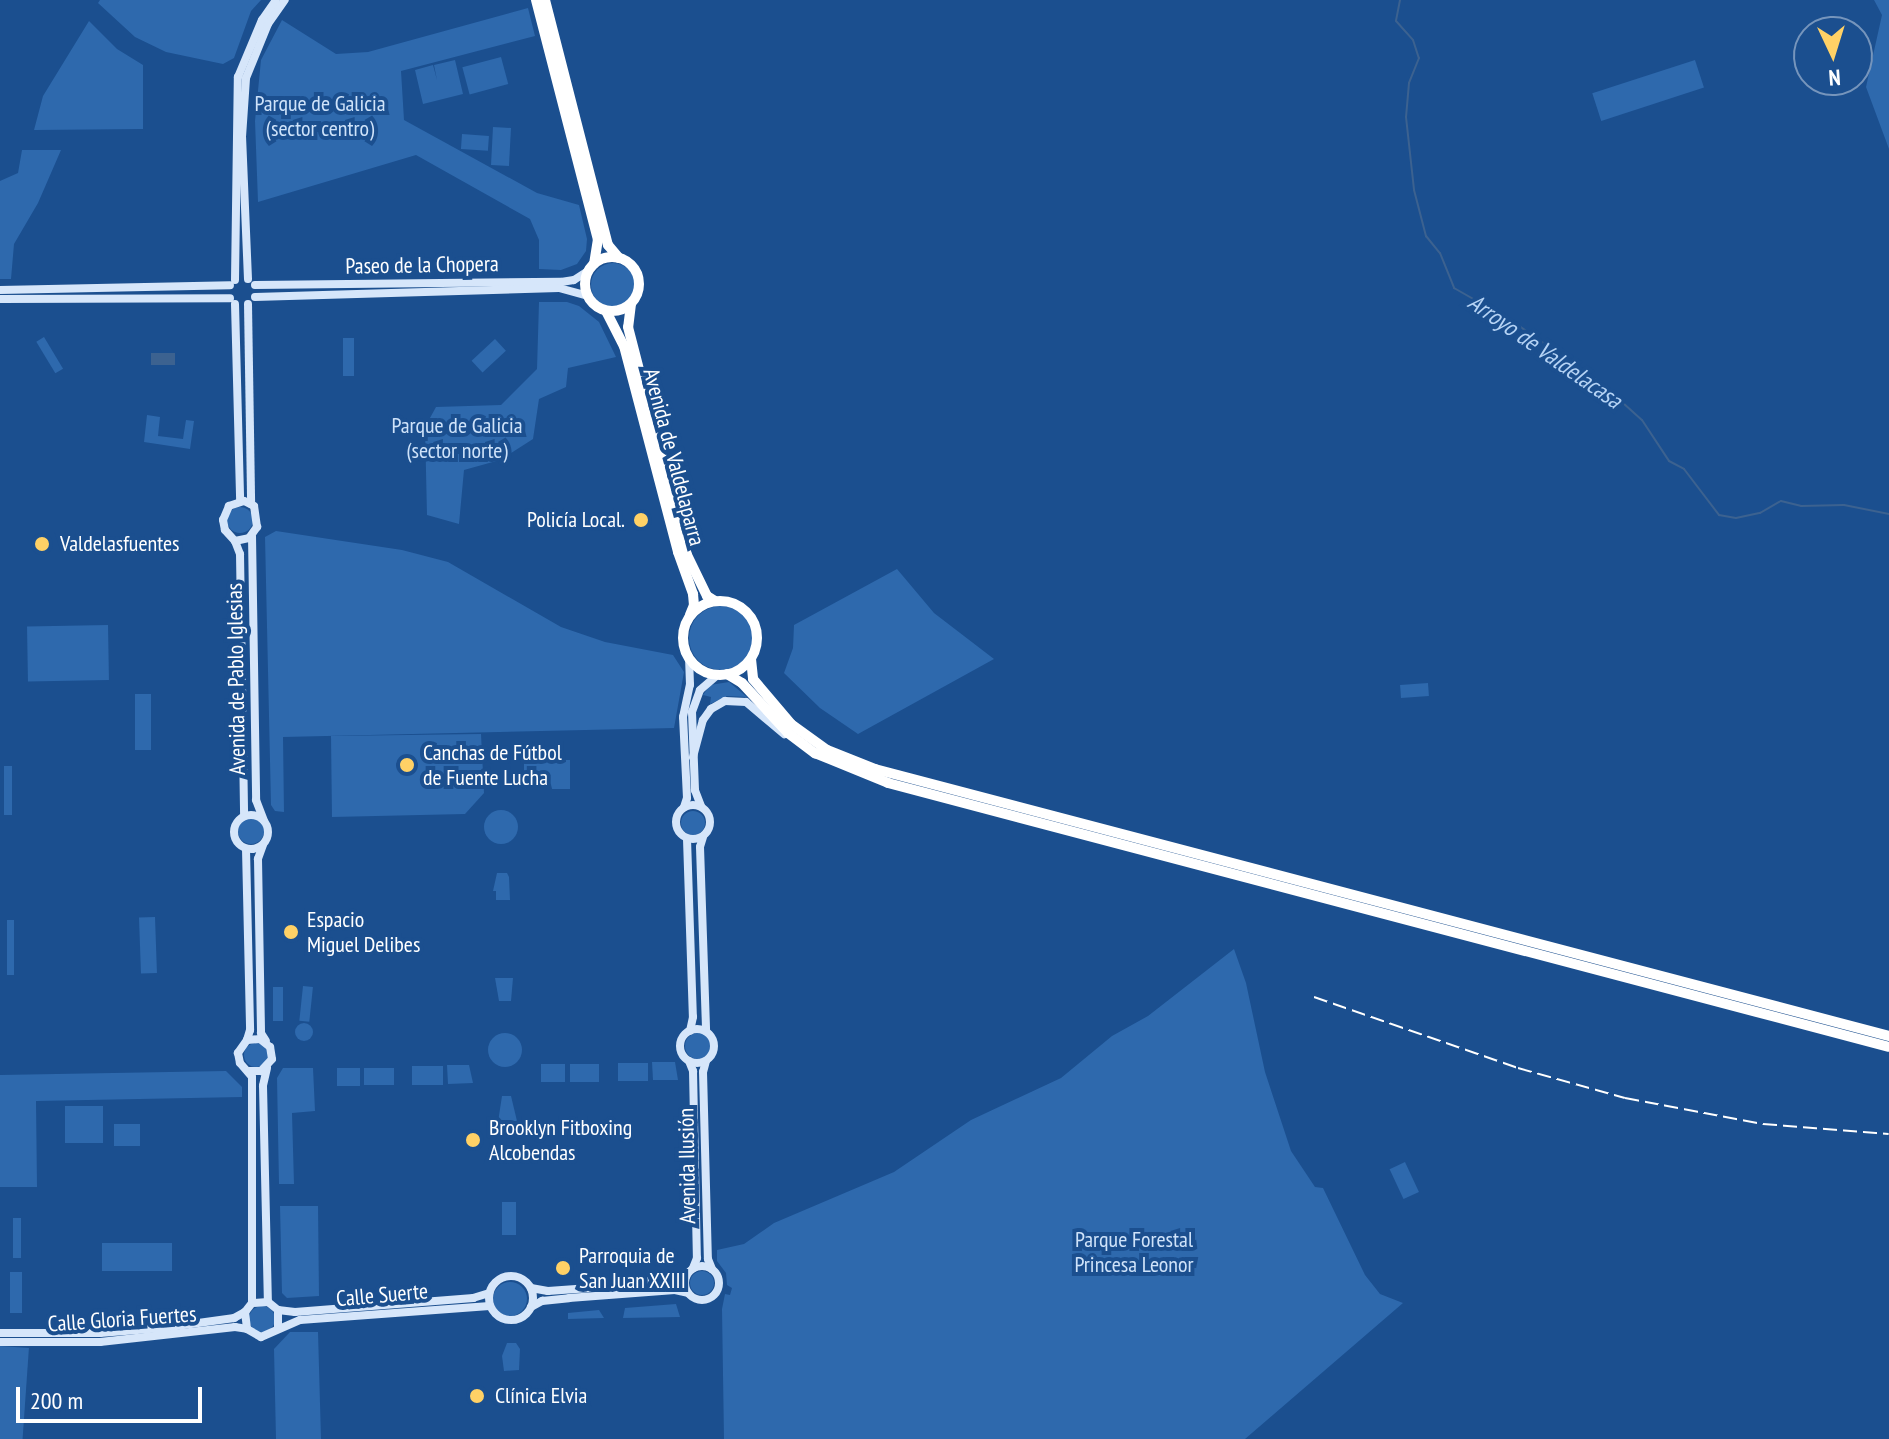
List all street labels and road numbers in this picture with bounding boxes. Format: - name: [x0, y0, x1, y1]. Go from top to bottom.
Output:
- street label: Paseo de la Chopera: [345, 250, 499, 280]
- street label: Avenida de Valdelaparra: [638, 365, 710, 549]
- street label: Avenida de Pablo Iglesias: [221, 583, 251, 775]
- street label: Avenida Ilusión: [673, 1108, 701, 1224]
- street label: Calle Suerte: [335, 1278, 429, 1312]
- street label: Calle Gloria Fuertes: [47, 1301, 197, 1337]

